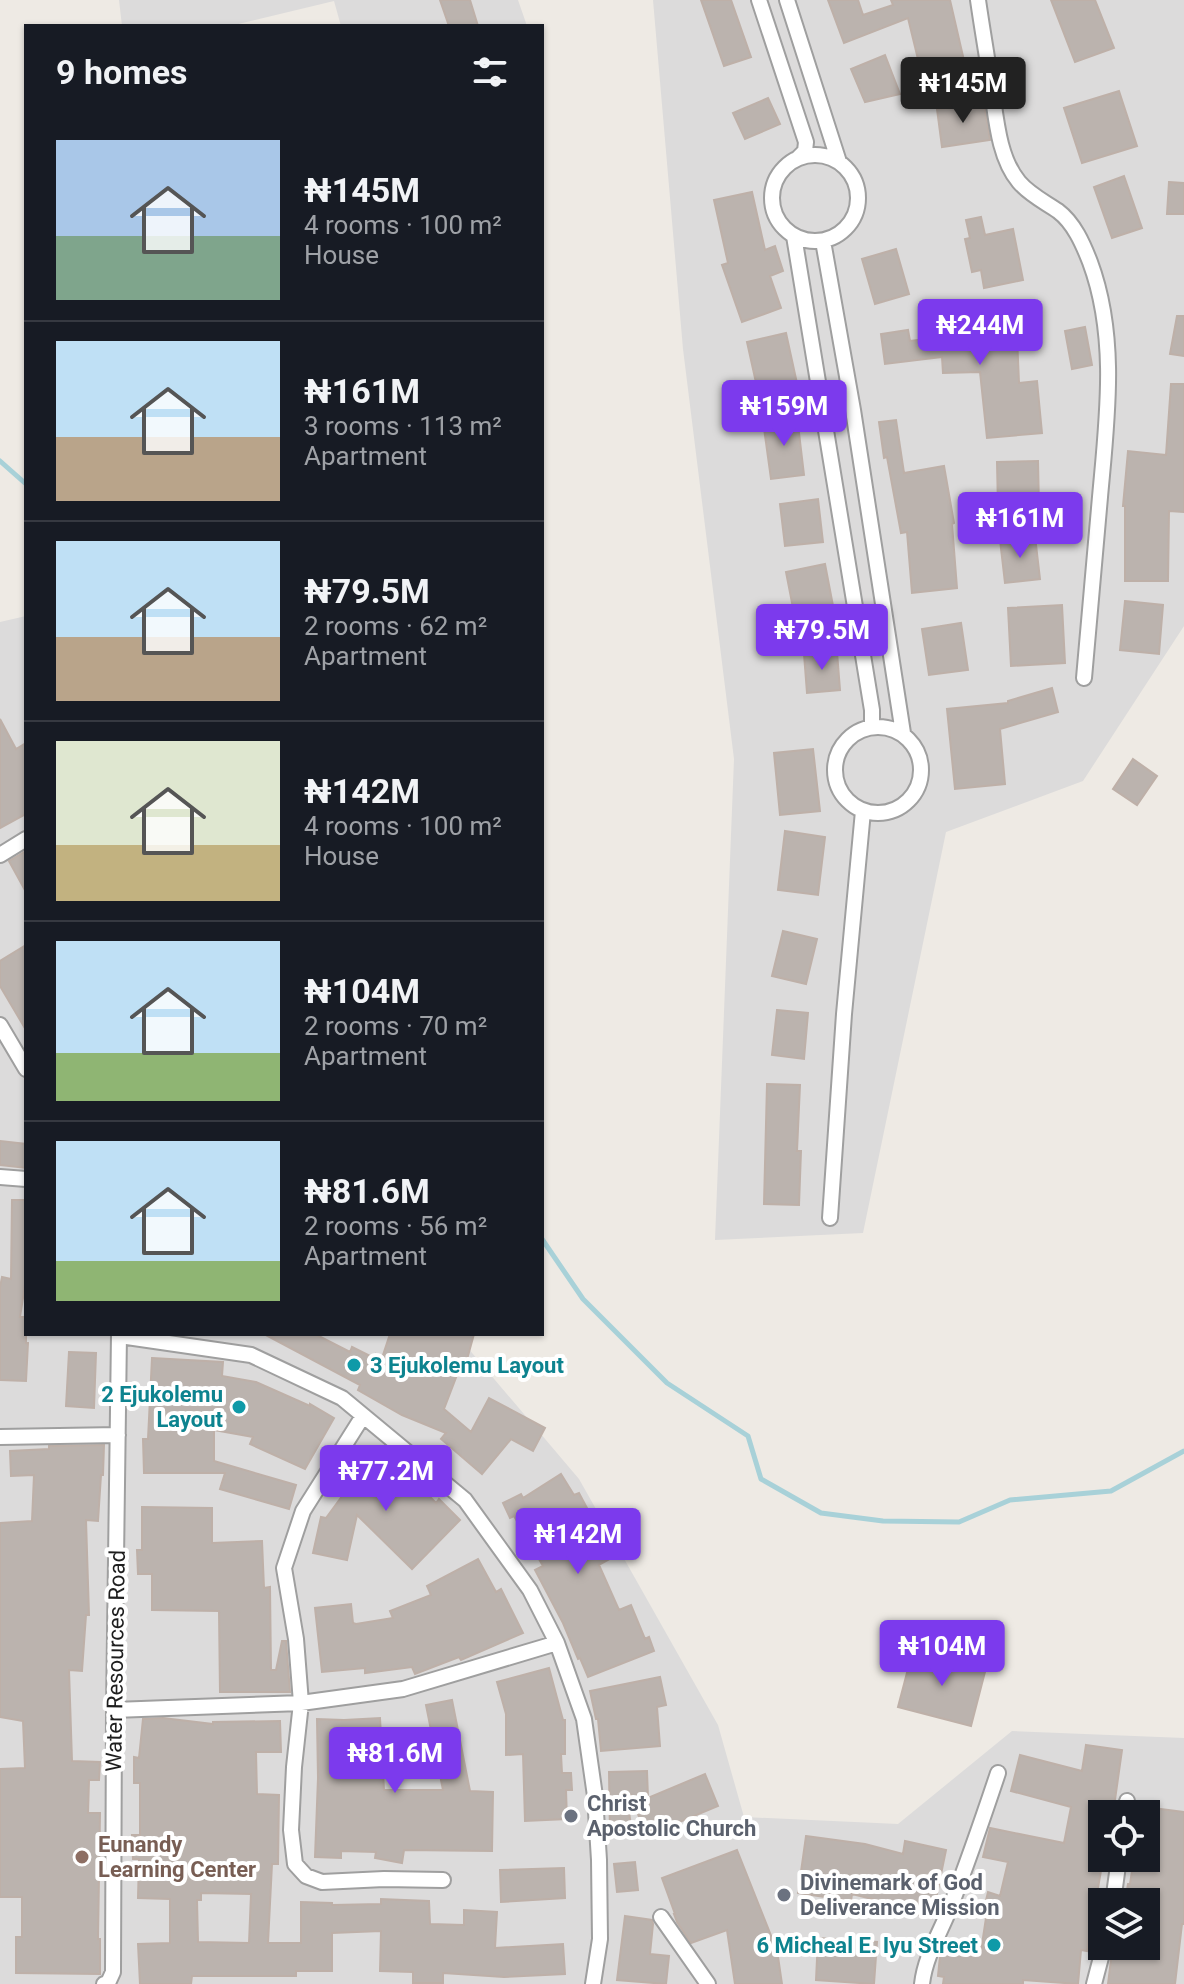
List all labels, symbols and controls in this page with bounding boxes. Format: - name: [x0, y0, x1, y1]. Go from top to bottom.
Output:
- icon: filters: [468, 50, 512, 94]
- text: 9 homes: [56, 52, 187, 92]
- pin: ₦145M: [907, 57, 1019, 125]
- text: ₦145M: [919, 68, 1007, 98]
- text: ₦145M: [304, 170, 420, 210]
- icon: home: [120, 172, 216, 268]
- text: 4 rooms · 100 m²: [304, 210, 502, 240]
- text: House: [304, 240, 379, 270]
- pin: ₦244M: [924, 299, 1036, 367]
- text: ₦244M: [936, 310, 1024, 340]
- text: ₦161M: [304, 371, 420, 411]
- icon: home: [120, 373, 216, 469]
- pin: ₦159M: [728, 380, 840, 448]
- text: ₦159M: [740, 391, 828, 421]
- text: 3 rooms · 113 m²: [304, 411, 502, 441]
- text: Apartment: [304, 441, 427, 471]
- pin: ₦161M: [964, 492, 1076, 560]
- text: ₦161M: [976, 503, 1064, 533]
- text: ₦79.5M: [304, 571, 430, 611]
- icon: home: [120, 573, 216, 669]
- pin: ₦79.5M: [757, 604, 887, 672]
- text: 2 rooms · 62 m²: [304, 611, 487, 641]
- text: ₦79.5M: [774, 615, 870, 645]
- text: Apartment: [304, 641, 427, 671]
- text: ₦142M: [304, 771, 420, 811]
- icon: home: [120, 773, 216, 869]
- text: 4 rooms · 100 m²: [304, 811, 502, 841]
- text: House: [304, 841, 379, 871]
- text: ₦104M: [304, 971, 420, 1011]
- icon: home: [120, 973, 216, 1069]
- text: 2 rooms · 70 m²: [304, 1011, 487, 1041]
- text: Apartment: [304, 1041, 427, 1071]
- text: ₦81.6M: [304, 1171, 430, 1211]
- icon: home: [120, 1173, 216, 1269]
- text: 2 rooms · 56 m²: [304, 1211, 487, 1241]
- text: Apartment: [304, 1241, 427, 1271]
- place label: 3 Ejukolemu Layout: [370, 1353, 564, 1378]
- marker: 3 Ejukolemu Layout: [345, 1356, 363, 1374]
- place label: 2 Ejukolemu Layout: [101, 1382, 224, 1432]
- marker: 2 Ejukolemu Layout: [230, 1398, 248, 1416]
- pin: ₦77.2M: [321, 1445, 451, 1513]
- text: ₦77.2M: [338, 1456, 434, 1486]
- pin: ₦142M: [522, 1508, 634, 1576]
- text: ₦142M: [534, 1519, 622, 1549]
- street label: Water Resources Road: [101, 1550, 130, 1772]
- pin: ₦104M: [886, 1620, 998, 1688]
- text: ₦104M: [898, 1631, 986, 1661]
- pin: ₦81.6M: [330, 1727, 460, 1795]
- text: ₦81.6M: [347, 1738, 443, 1768]
- place label: Christ Apostolic Church: [587, 1791, 756, 1841]
- map controls: [1088, 1800, 1160, 1960]
- button: locate: [1088, 1800, 1160, 1872]
- marker: Christ Apostolic Church: [562, 1807, 580, 1825]
- place label: Eunandy Learning Center: [98, 1832, 256, 1882]
- marker: Eunandy Learning Center: [73, 1848, 91, 1866]
- place label: Divinemark of God Deliverance Mission: [800, 1870, 1000, 1920]
- marker: Divinemark of God Deliverance Mission: [775, 1886, 793, 1904]
- button: layers: [1088, 1888, 1160, 1960]
- place label: 6 Micheal E. Iyu Street: [757, 1933, 979, 1958]
- marker: 6 Micheal E. Iyu Street: [985, 1936, 1003, 1954]

